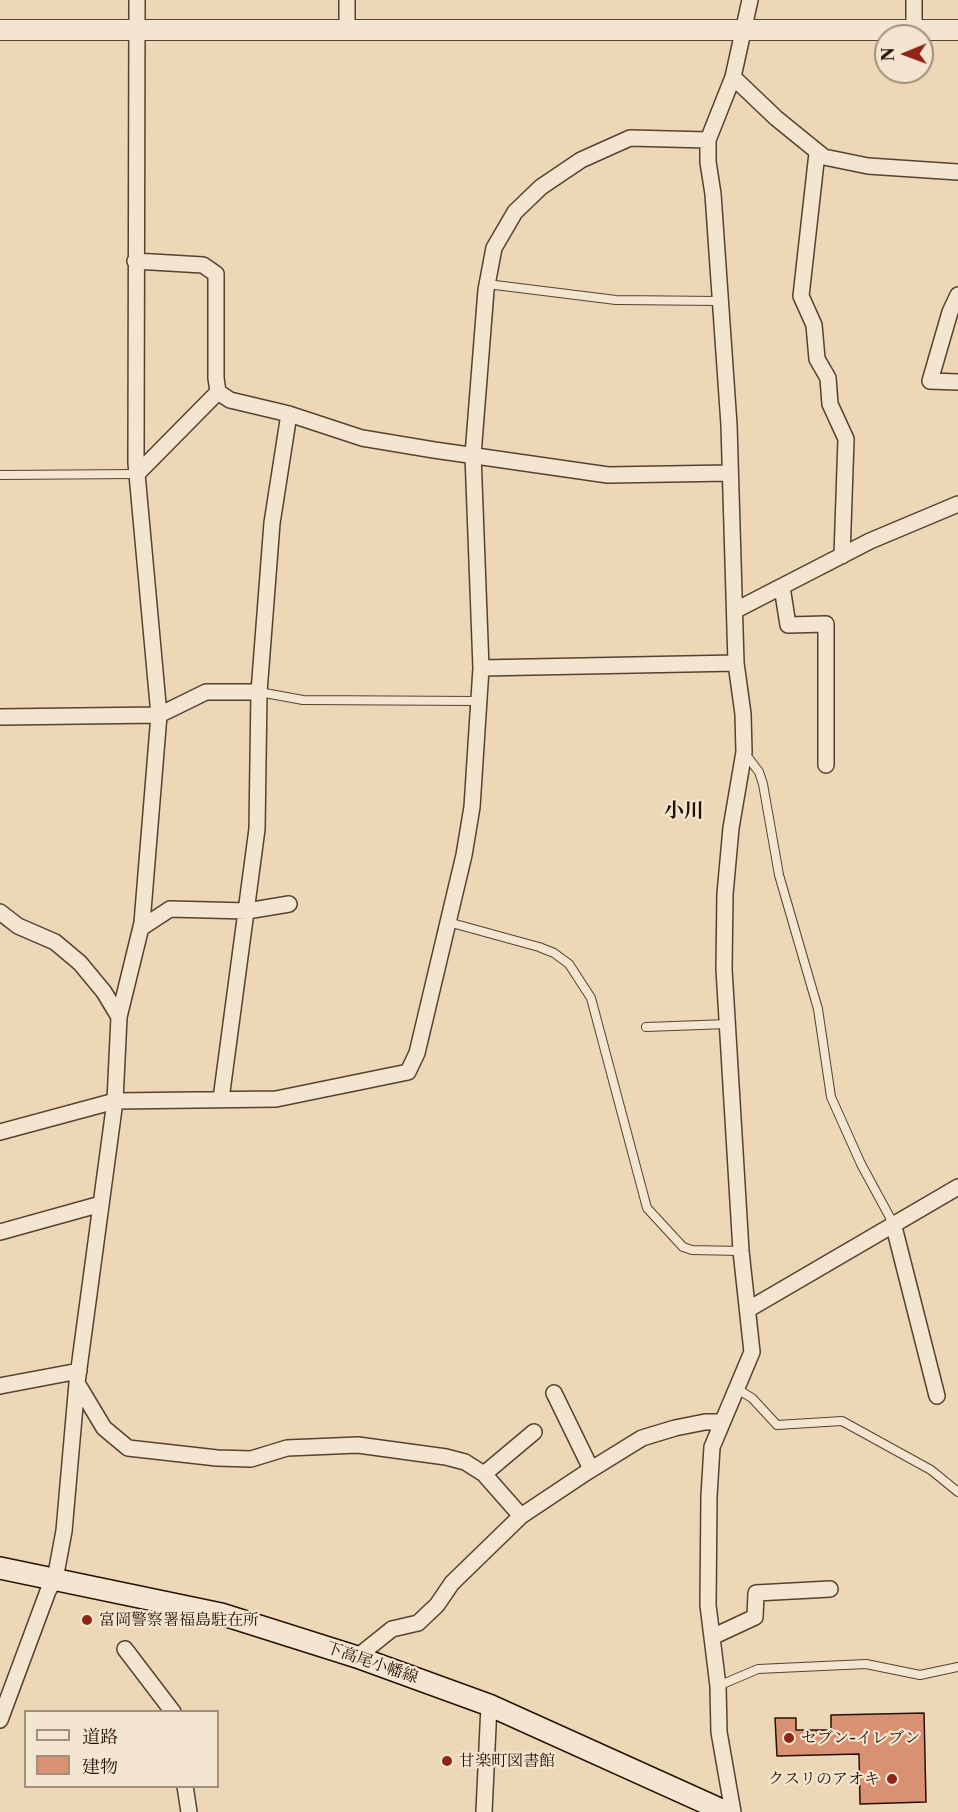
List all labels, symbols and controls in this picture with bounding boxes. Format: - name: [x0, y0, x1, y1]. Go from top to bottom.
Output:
- north arrow: [874, 24, 934, 84]
- text: N: [878, 47, 898, 61]
- district label: 小川: [664, 799, 704, 823]
- place label: 富岡警察署福島駐在所: [99, 1610, 259, 1630]
- marker: 富岡警察署福島駐在所: [80, 1613, 94, 1627]
- street label: 下高尾小幡線: [323, 1638, 421, 1688]
- legend: [24, 1710, 219, 1788]
- text: 道路: [82, 1726, 118, 1748]
- place label: セブン-イレブン: [801, 1728, 920, 1748]
- marker: セブン-イレブン: [782, 1731, 796, 1745]
- place label: 甘楽町図書館: [459, 1751, 555, 1771]
- marker: 甘楽町図書館: [440, 1754, 454, 1768]
- text: 建物: [82, 1756, 118, 1778]
- place label: クスリのアオキ: [768, 1769, 880, 1789]
- marker: クスリのアオキ: [885, 1772, 899, 1786]

